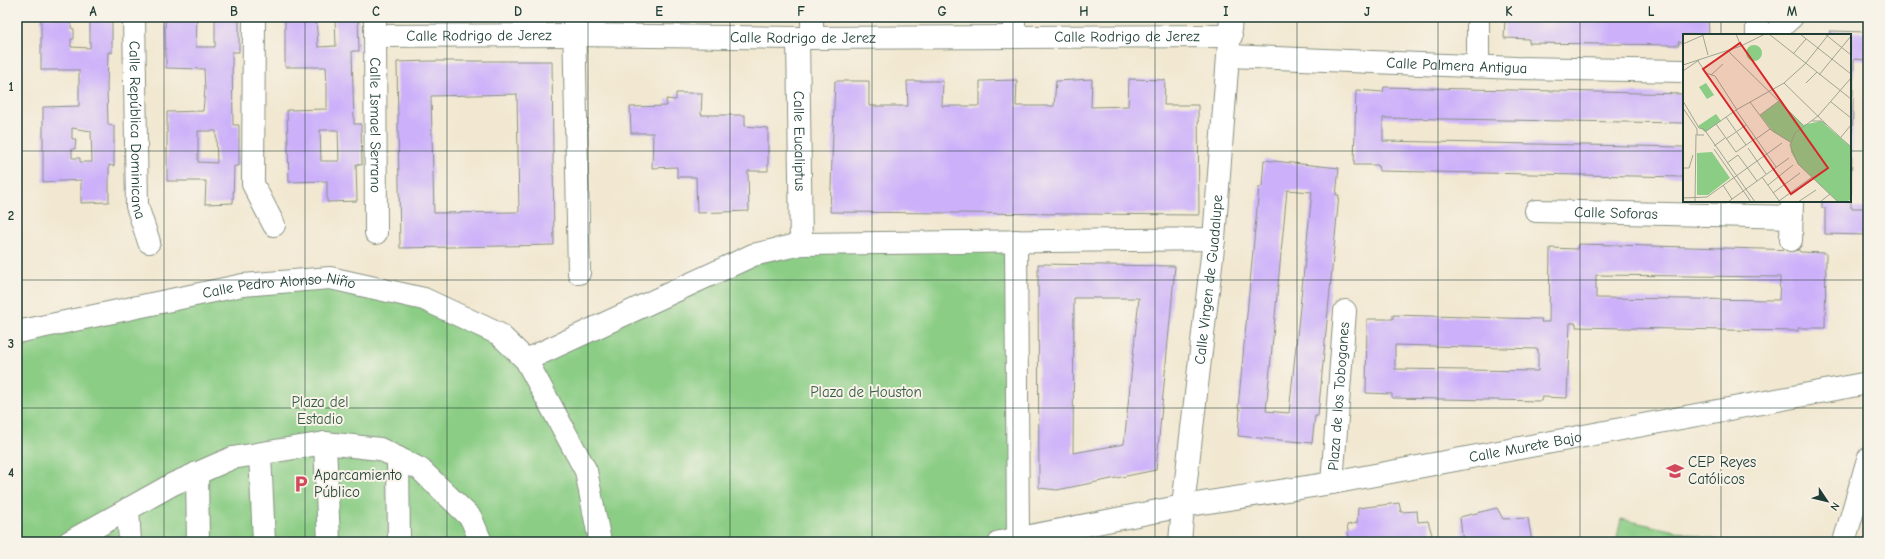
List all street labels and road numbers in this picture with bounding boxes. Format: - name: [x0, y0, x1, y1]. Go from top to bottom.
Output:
- street label: Calle Rodrigo de Jerez: [406, 26, 552, 45]
- street label: Calle Rodrigo de Jerez: [1054, 27, 1200, 46]
- street label: Calle Rodrigo de Jerez: [730, 28, 876, 47]
- street label: Calle República Dominicana: [125, 41, 150, 221]
- street label: Calle Palmera Antigua: [1386, 54, 1528, 77]
- street label: Calle Ismael Serrano: [366, 57, 385, 193]
- street label: Calle Eucaliptus: [790, 91, 809, 191]
- street label: Calle Virgen de Guadalupe: [1191, 194, 1226, 365]
- street label: Calle Soforas: [1574, 203, 1658, 223]
- street label: Calle Pedro Alonso Niño: [201, 269, 358, 302]
- street label: Plaza de los Toboganes: [1324, 321, 1353, 471]
- street label: Calle Murete Bajo: [1467, 428, 1583, 466]

